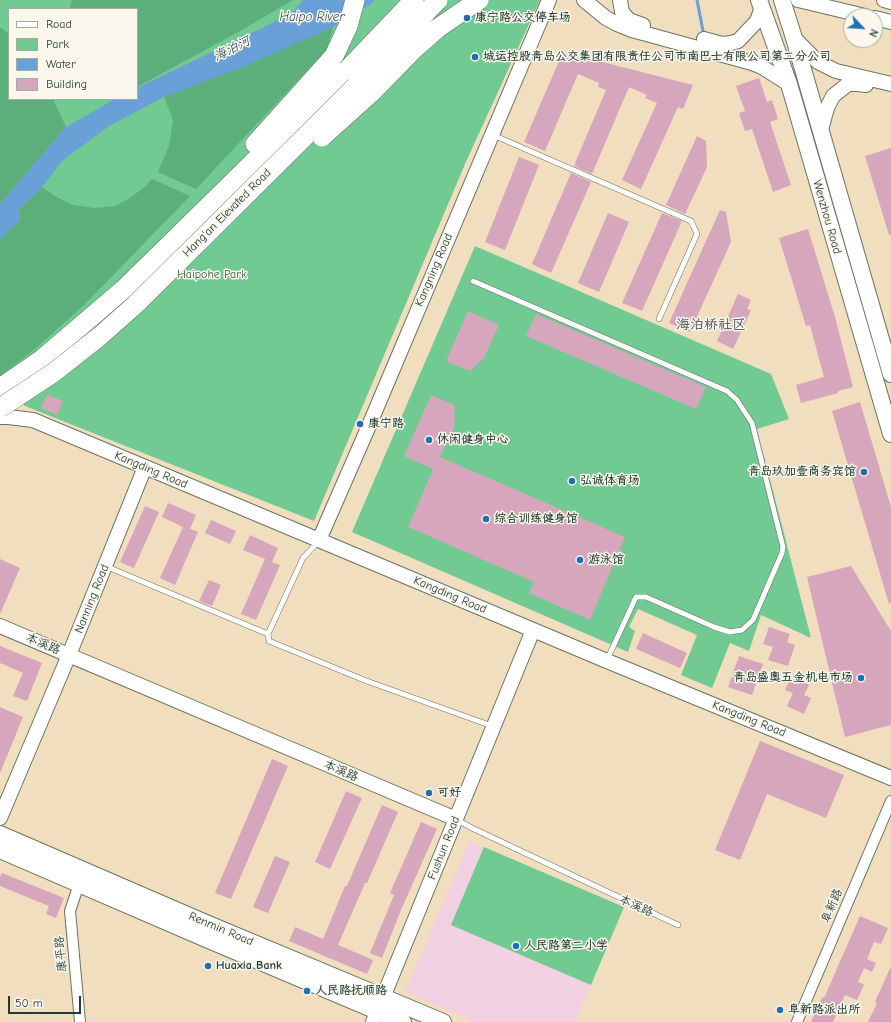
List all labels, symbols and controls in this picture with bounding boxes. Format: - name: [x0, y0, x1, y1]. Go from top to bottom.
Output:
- legend: [8, 8, 138, 100]
- north arrow: [843, 8, 883, 48]
- water label: Haipo River: [280, 9, 344, 25]
- place label: 康宁路公交停车场: [475, 11, 571, 25]
- marker: 康宁路公交停车场: [462, 13, 472, 23]
- text: Road: [46, 17, 72, 31]
- text: N: [866, 27, 881, 39]
- water label: 海泊河: [211, 33, 253, 65]
- text: Park: [46, 37, 69, 51]
- place label: 城运控股青岛公交集团有限责任公司市南巴士有限公司第二分公司: [483, 50, 831, 64]
- marker: 城运控股青岛公交集团有限责任公司市南巴士有限公司第二分公司: [470, 52, 480, 62]
- text: Water: [46, 57, 76, 71]
- text: Building: [46, 77, 87, 91]
- street label: Hang'an Elevated Road: [180, 166, 274, 260]
- street label: Wenzhou Road: [810, 178, 844, 256]
- street label: Kangning Road: [412, 231, 456, 309]
- park label: Haipohe Park: [177, 268, 247, 282]
- district label: 海泊桥社区: [676, 317, 746, 333]
- place label: 康宁路: [368, 417, 404, 431]
- marker: 康宁路: [355, 419, 365, 429]
- place label: 休闲健身中心: [437, 433, 509, 447]
- marker: 休闲健身中心: [424, 435, 434, 445]
- street label: Kangding Road: [112, 448, 190, 492]
- place label: 青岛玖加壹商务宾馆: [748, 465, 856, 479]
- marker: 青岛玖加壹商务宾馆: [859, 467, 869, 477]
- place label: 弘诚体育场: [580, 474, 640, 488]
- marker: 弘诚体育场: [567, 476, 577, 486]
- place label: 综合训练健身馆: [494, 512, 578, 526]
- marker: 综合训练健身馆: [481, 514, 491, 524]
- place label: 游泳馆: [588, 553, 624, 567]
- marker: 游泳馆: [575, 555, 585, 565]
- street label: Nanning Road: [72, 562, 112, 636]
- street label: Kangding Road: [411, 573, 489, 617]
- street label: 本溪路: [24, 630, 62, 658]
- place label: 青岛盛奥五金机电市场: [733, 671, 853, 685]
- marker: 青岛盛奥五金机电市场: [856, 673, 866, 683]
- street label: Kangding Road: [710, 698, 788, 740]
- street label: 本溪路: [322, 757, 360, 785]
- place label: 可好: [437, 786, 461, 800]
- marker: 可好: [424, 788, 434, 798]
- street label: Fushun Road: [425, 814, 463, 882]
- street label: 阜新路: [818, 887, 846, 925]
- street label: 本溪路: [617, 892, 655, 920]
- street label: Renmin Road: [186, 909, 256, 949]
- street label: 康平路: [52, 935, 70, 973]
- place label: 人民路第二小学: [524, 939, 608, 953]
- marker: 人民路第二小学: [511, 941, 521, 951]
- place label: Huaxia Bank: [216, 959, 282, 973]
- marker: Huaxia Bank: [203, 961, 213, 971]
- place label: 人民路抚顺路: [315, 984, 387, 998]
- marker: 人民路抚顺路: [302, 986, 312, 996]
- scale bar: [10, 988, 83, 1014]
- text: 50 m: [15, 996, 43, 1010]
- place label: 阜新路派出所: [788, 1003, 860, 1017]
- marker: 阜新路派出所: [775, 1005, 785, 1015]

